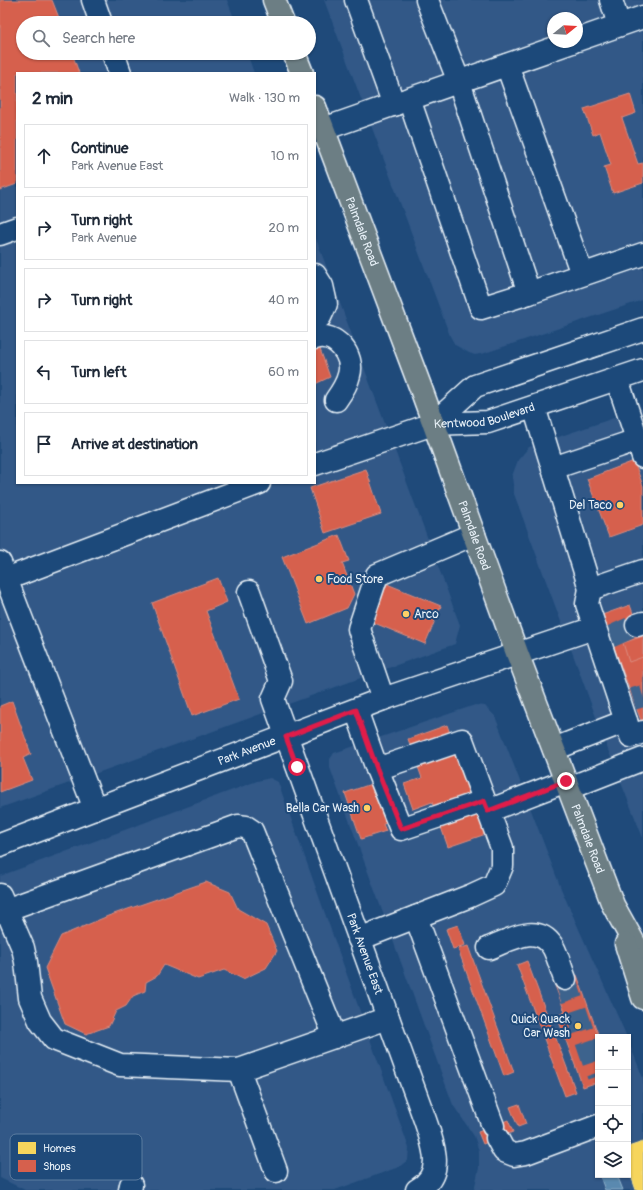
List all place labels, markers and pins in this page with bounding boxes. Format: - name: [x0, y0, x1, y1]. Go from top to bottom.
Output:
- place label: Del Taco: [569, 498, 613, 513]
- marker: Del Taco: [615, 500, 625, 510]
- place label: Food Store: [327, 572, 383, 587]
- marker: Food Store: [314, 574, 324, 584]
- place label: Arco: [414, 607, 439, 622]
- marker: Arco: [401, 609, 411, 619]
- place label: Bella Car Wash: [286, 801, 359, 816]
- marker: Bella Car Wash: [362, 803, 372, 813]
- place label: Quick Quack Car Wash: [511, 1012, 570, 1041]
- marker: Quick Quack Car Wash: [573, 1021, 583, 1031]

